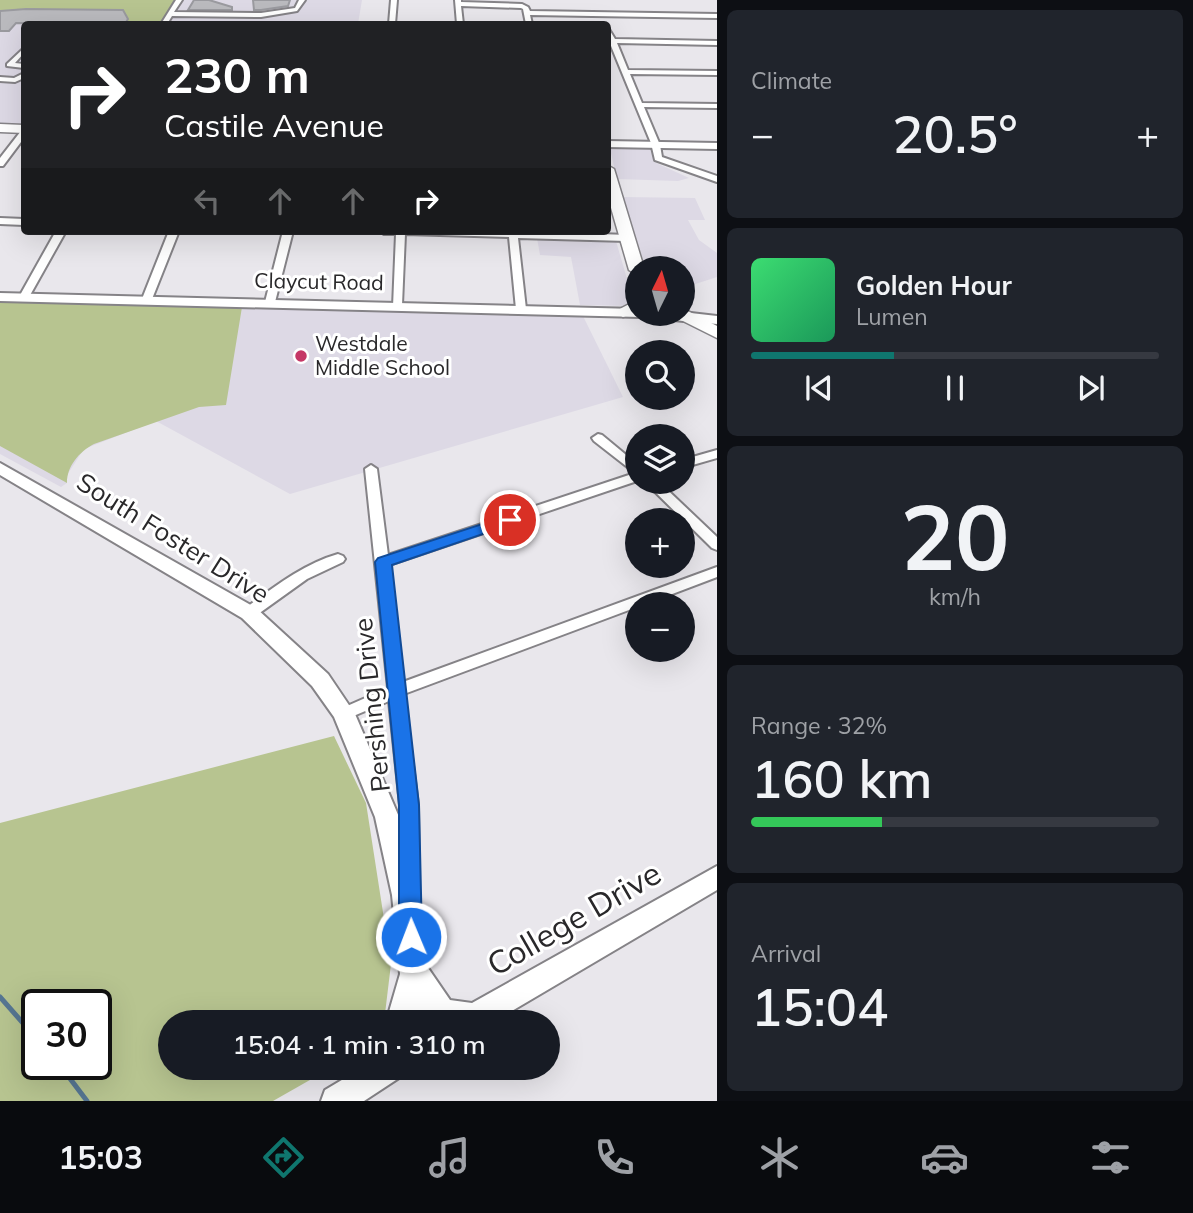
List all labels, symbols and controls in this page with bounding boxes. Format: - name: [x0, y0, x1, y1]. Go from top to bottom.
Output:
- text: 230 m: [164, 44, 310, 105]
- icon: right: [49, 49, 140, 140]
- text: Climate: [751, 66, 832, 95]
- text: 20.5°: [892, 101, 1018, 166]
- text: Castile Avenue: [164, 105, 384, 145]
- text: −: [751, 110, 774, 158]
- text: +: [1136, 110, 1159, 158]
- icon: left: [188, 182, 226, 220]
- icon: ahead: [261, 182, 299, 220]
- icon: ahead: [334, 182, 372, 220]
- icon: right: [407, 182, 445, 220]
- north arrow: [625, 256, 695, 326]
- map controls: [625, 256, 695, 662]
- street label: Claycut Road: [254, 267, 384, 295]
- text: Golden Hour: [856, 269, 1012, 302]
- text: Lumen: [856, 302, 928, 331]
- place label: Westdale Middle School: [315, 330, 450, 380]
- button: search: [625, 340, 695, 410]
- marker: Westdale Middle School: [293, 348, 309, 364]
- icon: previous: [800, 369, 838, 407]
- icon: pause: [936, 369, 974, 407]
- icon: next: [1072, 369, 1110, 407]
- button: layers: [625, 424, 695, 494]
- street label: South Foster Drive: [71, 465, 276, 610]
- text: 20: [900, 479, 1010, 593]
- pin: [480, 490, 540, 550]
- icon: arrive: [491, 501, 529, 539]
- button: +: [625, 508, 695, 578]
- text: km/h: [929, 582, 981, 611]
- button: −: [625, 592, 695, 662]
- street label: Pershing Drive: [346, 616, 397, 794]
- text: Range · 32%: [751, 711, 887, 740]
- text: 160 km: [751, 746, 932, 811]
- street label: College Drive: [479, 852, 668, 984]
- position arrow: [374, 900, 448, 974]
- text: Arrival: [751, 939, 821, 968]
- text: 15:04: [751, 974, 888, 1039]
- speed limit sign: 30: [21, 989, 112, 1080]
- text: 15:04 · 1 min · 310 m: [232, 1028, 486, 1061]
- icon: directions: [259, 1133, 308, 1182]
- icon: music: [425, 1133, 474, 1182]
- icon: phone: [590, 1133, 639, 1182]
- icon: climate: [755, 1133, 804, 1182]
- icon: car: [920, 1133, 969, 1182]
- icon: filters: [1086, 1133, 1135, 1182]
- text: 15:03: [58, 1137, 143, 1177]

